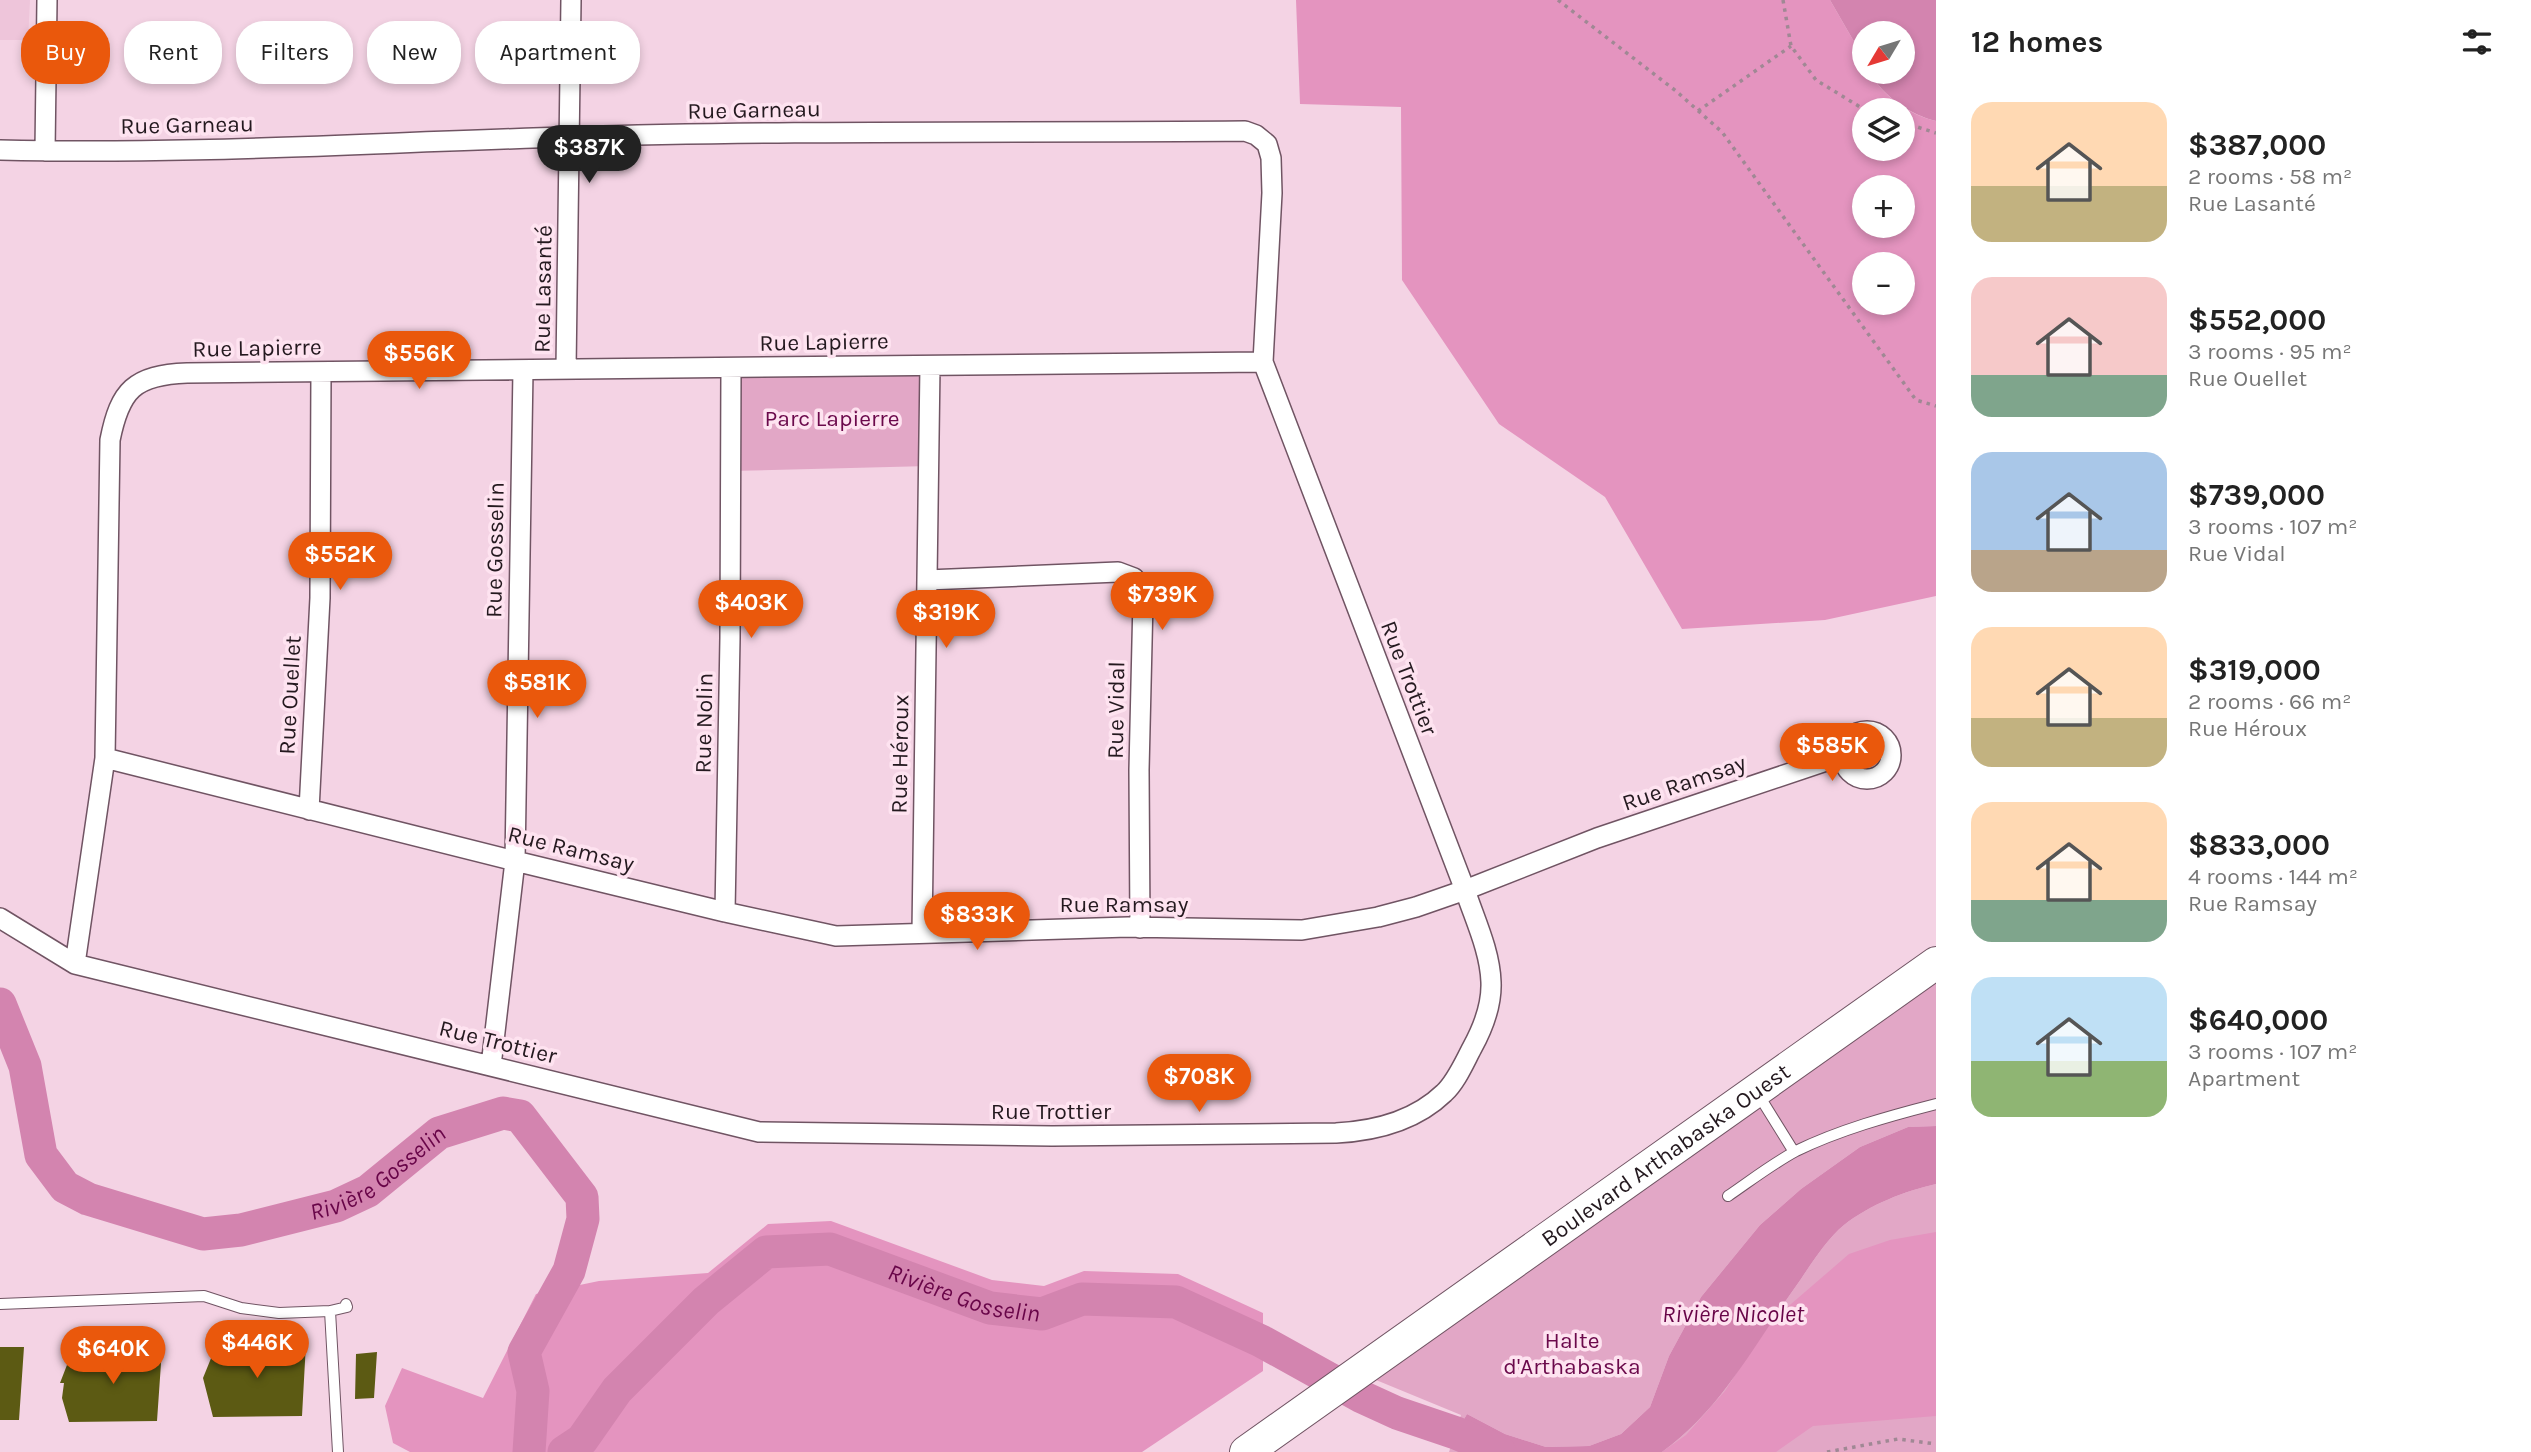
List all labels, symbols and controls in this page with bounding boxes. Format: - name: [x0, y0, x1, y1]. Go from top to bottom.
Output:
- chip: Buy: [21, 21, 110, 84]
- chip: Rent: [124, 21, 222, 84]
- chip: Filters: [236, 21, 353, 84]
- chip: New: [367, 21, 461, 84]
- chip: Apartment: [475, 21, 640, 84]
- north arrow: [1852, 21, 1914, 84]
- map controls: [1852, 21, 1915, 315]
- icon: filters: [2458, 23, 2496, 61]
- text: 12 homes: [1971, 24, 2103, 60]
- street label: Rue Garneau: [687, 95, 821, 125]
- button: layers: [1852, 98, 1915, 161]
- street label: Rue Garneau: [120, 110, 254, 140]
- pin: $387K: [540, 125, 638, 185]
- text: $387,000: [2188, 127, 2326, 163]
- icon: home: [2027, 130, 2111, 214]
- text: $387K: [553, 134, 625, 161]
- text: 2 rooms · 58 m²: [2188, 163, 2352, 190]
- button: +: [1852, 175, 1915, 238]
- text: Rue Lasanté: [2188, 190, 2316, 217]
- street label: Rue Lasanté: [528, 225, 558, 353]
- button: −: [1852, 252, 1915, 315]
- text: $552,000: [2188, 302, 2326, 338]
- icon: home: [2027, 305, 2111, 389]
- street label: Rue Lapierre: [759, 327, 889, 357]
- pin: $556K: [370, 332, 468, 391]
- street label: Rue Lapierre: [192, 333, 322, 363]
- text: 3 rooms · 95 m²: [2188, 338, 2352, 365]
- text: $556K: [383, 340, 455, 367]
- text: Rue Ouellet: [2188, 365, 2307, 392]
- park label: Parc Lapierre: [765, 405, 900, 432]
- text: $739,000: [2188, 477, 2325, 513]
- icon: home: [2027, 480, 2111, 564]
- street label: Rue Gosselin: [480, 482, 510, 618]
- text: 3 rooms · 107 m²: [2188, 513, 2357, 540]
- pin: $552K: [291, 532, 389, 592]
- text: Rue Vidal: [2188, 540, 2286, 567]
- text: $552K: [304, 541, 376, 568]
- pin: $739K: [1113, 572, 1211, 632]
- pin: $403K: [702, 580, 800, 640]
- text: $739K: [1127, 581, 1197, 608]
- text: $403K: [714, 589, 788, 616]
- pin: $319K: [897, 590, 995, 650]
- text: $319K: [912, 599, 980, 626]
- street label: Rue Trottier: [1375, 617, 1443, 740]
- street label: Rue Ouellet: [273, 634, 307, 755]
- text: $319,000: [2188, 652, 2321, 688]
- icon: home: [2027, 655, 2111, 739]
- pin: $581K: [488, 660, 586, 720]
- street label: Rue Vidal: [1102, 661, 1130, 759]
- text: $581K: [503, 669, 571, 696]
- street label: Rue Nolin: [690, 672, 718, 774]
- text: 2 rooms · 66 m²: [2188, 688, 2351, 715]
- street label: Rue Héroux: [885, 694, 915, 814]
- text: Rue Héroux: [2188, 715, 2307, 742]
- pin: $585K: [1783, 724, 1881, 783]
- text: $585K: [1796, 732, 1868, 759]
- street label: Rue Ramsay: [1619, 749, 1750, 817]
- street label: Rue Ramsay: [505, 820, 637, 878]
- text: $833,000: [2188, 827, 2330, 863]
- icon: home: [2027, 830, 2111, 914]
- text: 4 rooms · 144 m²: [2188, 863, 2358, 890]
- text: Rue Ramsay: [2188, 890, 2317, 917]
- street label: Rue Ramsay: [1059, 891, 1189, 918]
- pin: $833K: [928, 892, 1026, 952]
- text: $833K: [940, 901, 1014, 928]
- text: $640,000: [2188, 1002, 2328, 1038]
- icon: home: [2027, 1005, 2111, 1089]
- street label: Rue Trottier: [436, 1014, 560, 1070]
- text: 3 rooms · 107 m²: [2188, 1038, 2357, 1065]
- pin: $708K: [1150, 1054, 1248, 1114]
- street label: Boulevard Arthabaska Ouest: [1536, 1057, 1795, 1252]
- text: $708K: [1163, 1063, 1235, 1090]
- text: Apartment: [2188, 1065, 2300, 1092]
- street label: Rue Trottier: [991, 1098, 1112, 1125]
- water label: Rivière Gosselin: [307, 1119, 451, 1226]
- water label: Rivière Gosselin: [884, 1258, 1042, 1328]
- water label: Rivière Nicolet: [1662, 1300, 1805, 1328]
- pin: $446K: [208, 1320, 306, 1380]
- pin: $640K: [64, 1326, 162, 1386]
- park label: Halte d'Arthabaska: [1503, 1327, 1641, 1380]
- text: $446K: [221, 1329, 293, 1356]
- text: $640K: [76, 1335, 150, 1362]

